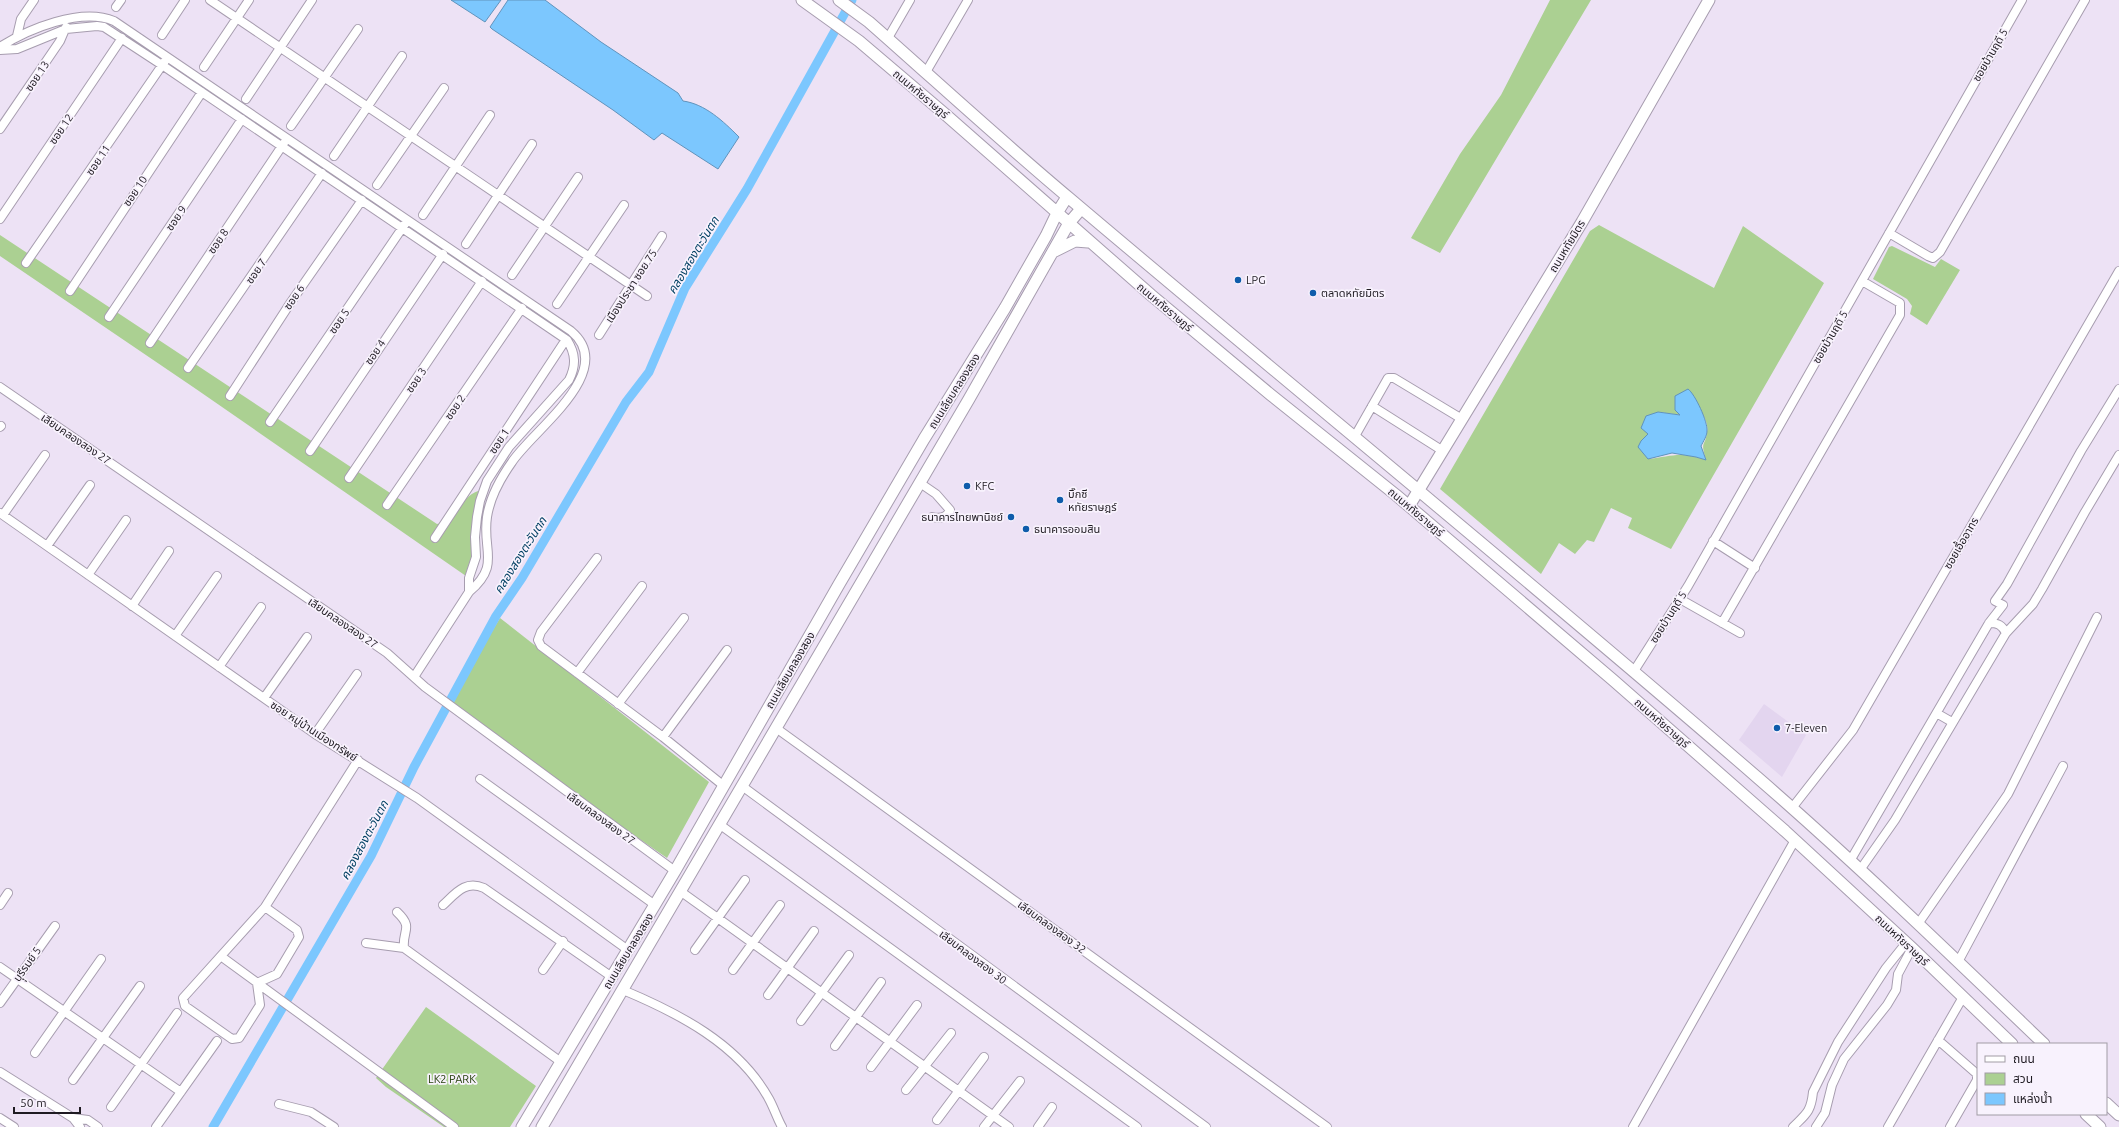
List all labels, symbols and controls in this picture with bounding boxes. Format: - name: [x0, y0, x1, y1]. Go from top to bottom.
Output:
- street label: ซอยบ้านฤดี 5: [1970, 26, 2010, 84]
- street label: ซอย 13: [23, 59, 51, 93]
- street label: ถนนหทัยราษฎร์: [891, 67, 952, 121]
- street label: ซอย 12: [47, 112, 75, 146]
- street label: ซอย 11: [84, 143, 112, 177]
- street label: ซอย 10: [121, 174, 149, 208]
- street label: ซอย 9: [163, 203, 189, 233]
- water label: คลองสองตะวันตก: [665, 213, 722, 296]
- street label: ถนนหทัยมิตร: [1547, 218, 1587, 274]
- street label: ซอย 8: [205, 226, 231, 256]
- street label: เมืองประชา ซอย 75: [603, 247, 659, 325]
- street label: ซอย 7: [243, 256, 269, 286]
- place label: LPG: [1246, 274, 1265, 286]
- marker: LPG: [1233, 275, 1243, 285]
- street label: ถนนหทัยราษฎร์: [1135, 280, 1196, 334]
- street label: ซอย 6: [281, 282, 307, 312]
- place label: ตลาดหทัยมิตร: [1321, 287, 1384, 299]
- marker: ตลาดหทัยมิตร: [1308, 288, 1318, 298]
- street label: ซอย 5: [326, 306, 352, 336]
- street label: ซอยบ้านฤดี 5: [1810, 308, 1850, 366]
- street label: ซอย 4: [362, 337, 388, 367]
- street label: ถนนเลียบคลองสอง: [926, 351, 982, 431]
- street label: ซอย 3: [403, 365, 429, 395]
- street label: ซอย 2: [442, 392, 468, 422]
- street label: เลียบคลองสอง 27: [39, 411, 113, 467]
- street label: ซอย 1: [486, 426, 512, 456]
- place label: KFC: [975, 480, 994, 492]
- marker: KFC: [962, 481, 972, 491]
- street label: ถนนหทัยราษฎร์: [1386, 485, 1447, 539]
- place label: บิ๊กซี หทัยราษฎร์: [1068, 487, 1117, 513]
- marker: บิ๊กซี หทัยราษฎร์: [1055, 495, 1065, 505]
- place label: ธนาคารไทยพานิชย์: [921, 511, 1003, 523]
- marker: ธนาคารไทยพานิชย์: [1006, 512, 1016, 522]
- water label: คลองสองตะวันตก: [491, 514, 549, 596]
- street label: ซอยเอื้ออาทร: [1940, 514, 1981, 571]
- place label: ธนาคารออมสิน: [1034, 523, 1100, 535]
- marker: ธนาคารออมสิน: [1021, 524, 1031, 534]
- street label: ซอยบ้านฤดี 5: [1647, 589, 1689, 645]
- street label: เลียบคลองสอง 27: [306, 595, 380, 651]
- street label: ถนนเลียบคลองสอง: [763, 629, 817, 710]
- street label: ถนนหทัยราษฎร์: [1632, 696, 1692, 750]
- street label: ซอย หมู่บ้านเมืองทรัพย์: [268, 698, 360, 764]
- place label: 7-Eleven: [1785, 722, 1827, 734]
- marker: 7-Eleven: [1772, 723, 1782, 733]
- street label: เลียบคลองสอง 27: [565, 789, 637, 847]
- water label: คลองสองตะวันตก: [338, 798, 391, 882]
- street label: เลียบคลองสอง 32: [1016, 898, 1088, 956]
- street label: ถนนเลียบคลองสอง: [601, 911, 655, 991]
- street label: ถนนหทัยราษฎร์: [1873, 912, 1932, 968]
- street label: เลียบคลองสอง 30: [937, 928, 1009, 986]
- street label: บุุรีรมย์ 5: [11, 944, 46, 986]
- legend: [1977, 1043, 2107, 1115]
- text: ถนน: [2013, 1052, 2035, 1065]
- text: สวน: [2013, 1072, 2033, 1085]
- park label: LK2 PARK: [428, 1073, 476, 1085]
- scale bar: [14, 1089, 80, 1115]
- text: แหล่งน้ำ: [2013, 1090, 2052, 1105]
- text: 50 m: [20, 1096, 47, 1109]

